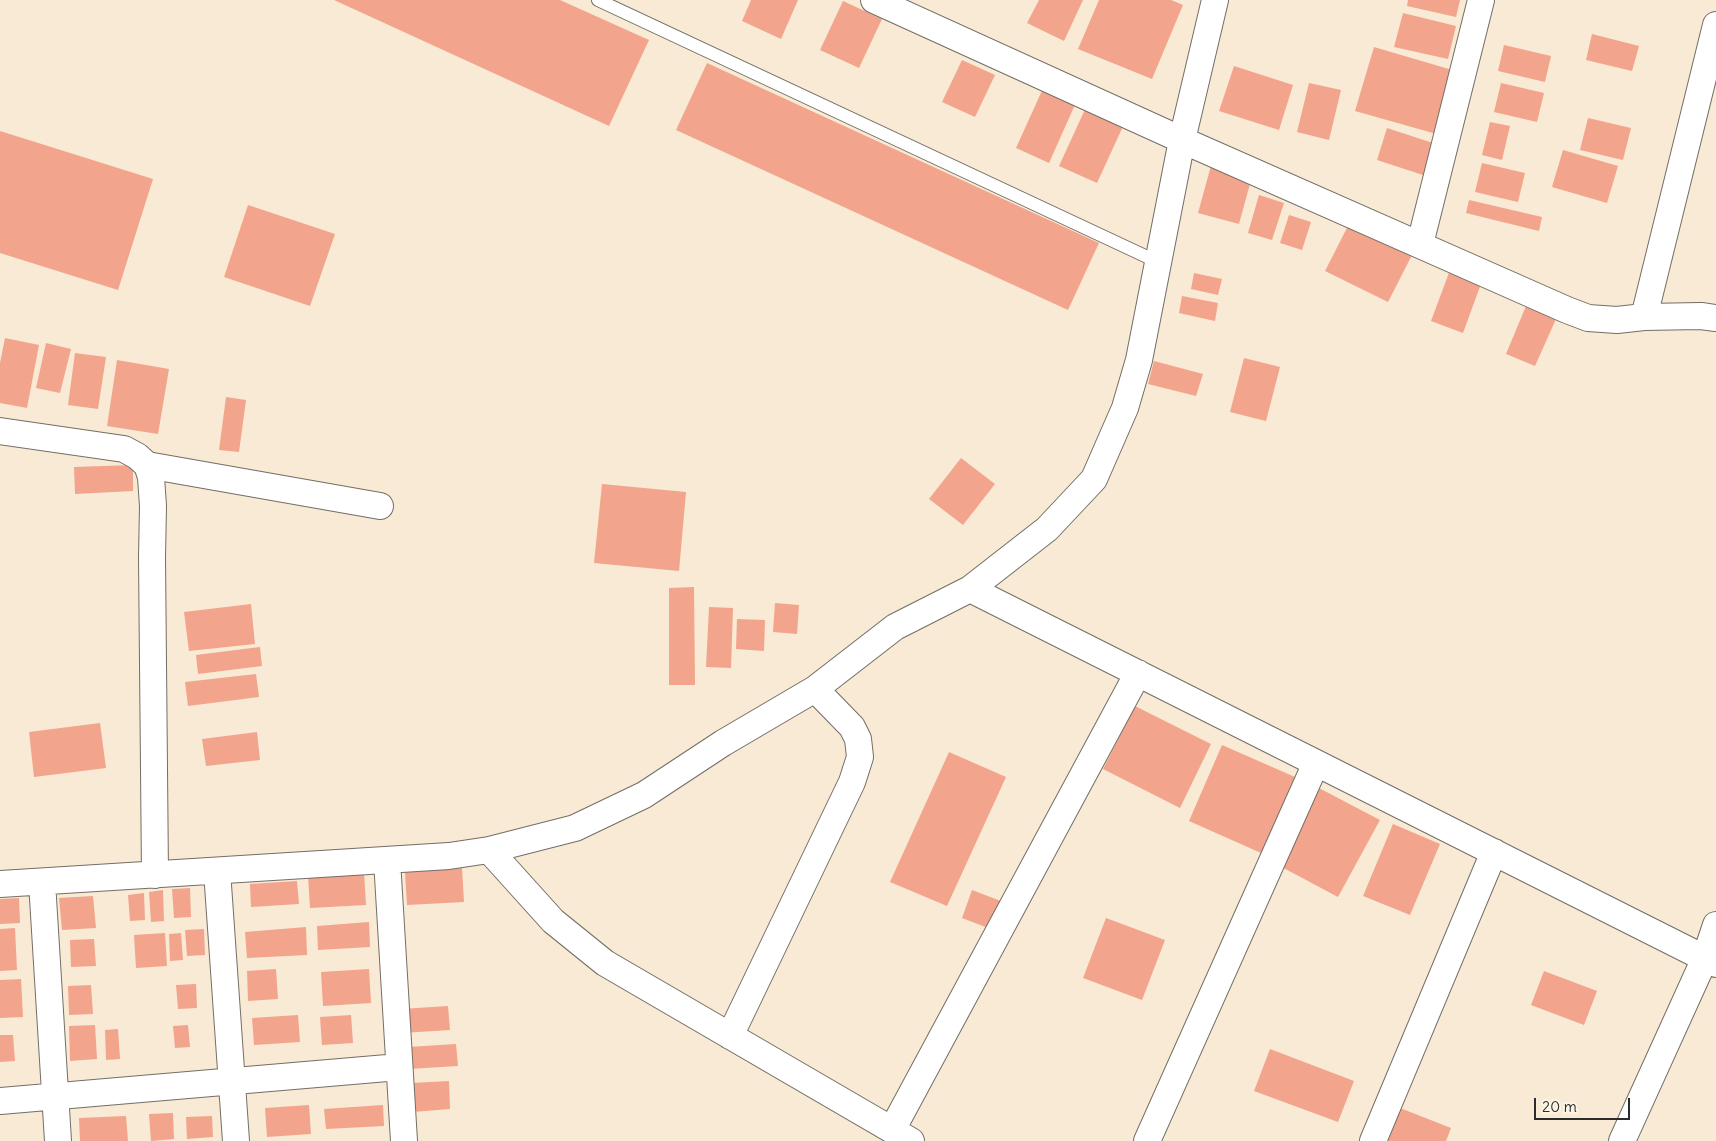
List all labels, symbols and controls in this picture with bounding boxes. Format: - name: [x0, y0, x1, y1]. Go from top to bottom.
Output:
- scale bar: [1536, 1088, 1632, 1120]
- text: 20 m: [1542, 1097, 1577, 1116]

